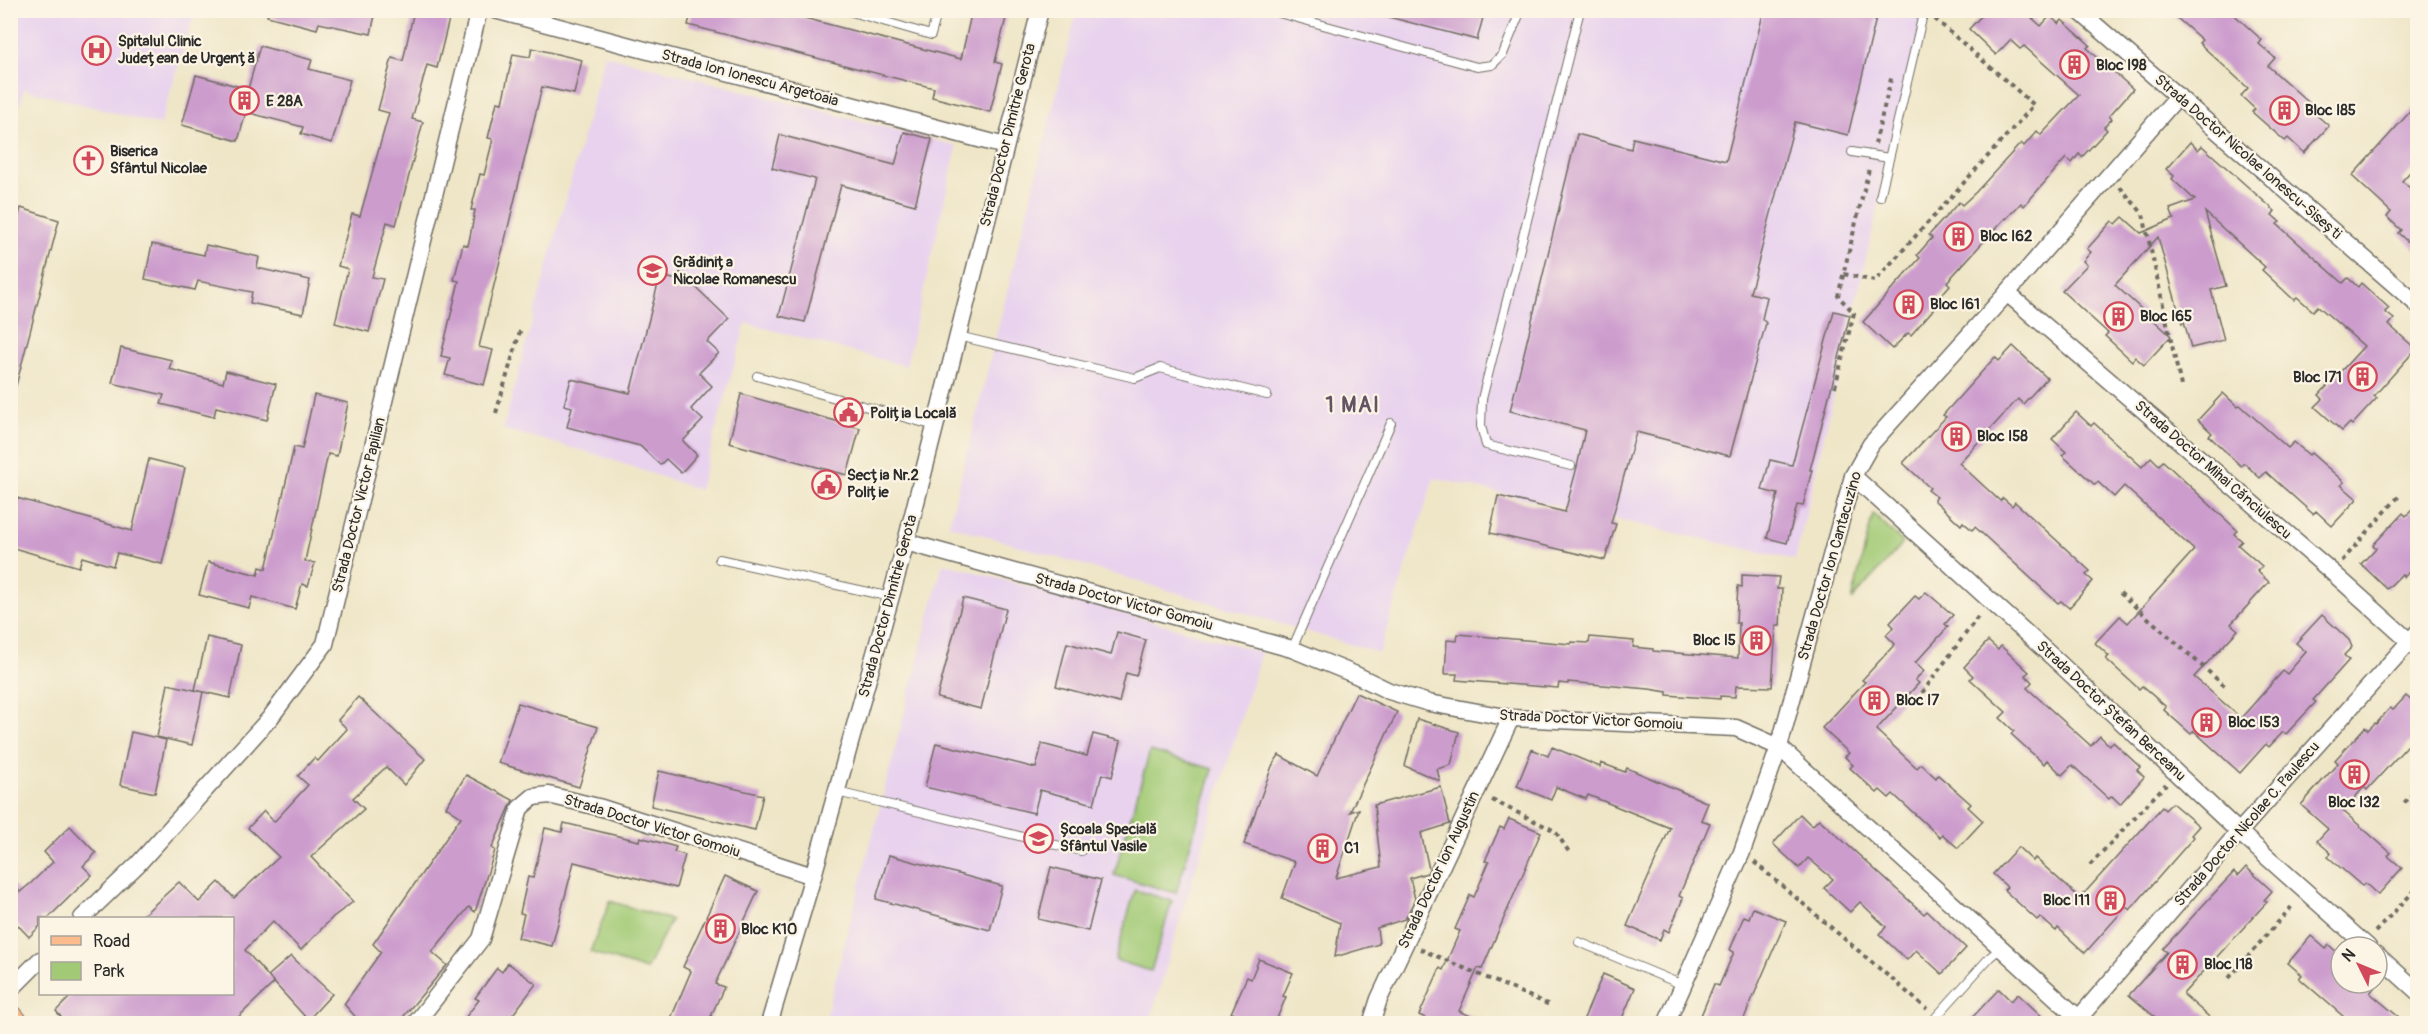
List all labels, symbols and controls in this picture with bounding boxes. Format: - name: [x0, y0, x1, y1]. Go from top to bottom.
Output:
- place label: Spitalul Clinic Județean de Urgență: [118, 32, 256, 68]
- hospital icon: Spitalul Clinic Județean de Urgență: [81, 34, 113, 66]
- street label: Strada Doctor Dimitrie Gerota: [976, 41, 1040, 229]
- street label: Strada Ion Ionescu Argetoaia: [659, 45, 841, 111]
- building icon: Bloc I98: [2059, 49, 2091, 81]
- place label: Bloc I98: [2096, 56, 2147, 75]
- street label: Strada Doctor Nicolae Ionescu-Sisești: [2151, 71, 2346, 244]
- building icon: E 28A: [229, 85, 261, 117]
- place label: E 28A: [266, 92, 303, 111]
- building icon: Bloc I85: [2268, 94, 2300, 126]
- place label: Bloc I85: [2305, 101, 2356, 120]
- place label: Biserica Sfântul Nicolae: [110, 142, 208, 178]
- church icon: Biserica Sfântul Nicolae: [73, 144, 105, 176]
- building icon: Bloc I62: [1943, 220, 1975, 252]
- place label: Bloc I62: [1980, 227, 2032, 246]
- place label: Grădinița Nicolae Romanescu: [673, 253, 797, 289]
- school or university icon: Grădinița Nicolae Romanescu: [636, 255, 668, 287]
- building icon: Bloc I61: [1893, 288, 1925, 320]
- place label: Bloc I61: [1930, 295, 1980, 314]
- building icon: Bloc I65: [2103, 300, 2135, 332]
- place label: Bloc I65: [2140, 307, 2192, 326]
- building icon: Bloc I71: [2347, 361, 2379, 393]
- place label: Bloc I71: [2293, 368, 2342, 387]
- district label: 1 MAI: [1326, 392, 1380, 419]
- public building icon: Poliția Locală: [833, 397, 865, 429]
- street label: Strada Doctor Mihai Cănciulescu: [2131, 397, 2295, 543]
- place label: Poliția Locală: [870, 404, 957, 423]
- street label: Strada Doctor Victor Papilian: [328, 415, 390, 595]
- building icon: Bloc I58: [1940, 420, 1972, 452]
- place label: Bloc I58: [1977, 427, 2028, 446]
- place label: Secția Nr.2 Poliție: [847, 466, 919, 502]
- public building icon: Secția Nr.2 Poliție: [810, 468, 842, 500]
- street label: Strada Doctor Ion Cantacuzino: [1794, 469, 1866, 663]
- street label: Strada Doctor Dimitrie Gerota: [854, 513, 922, 699]
- street label: Strada Doctor Victor Gomoiu: [1033, 569, 1215, 635]
- building icon: Bloc I5: [1741, 624, 1773, 656]
- place label: Bloc I5: [1693, 631, 1736, 650]
- street label: Strada Doctor Ștefan Berceanu: [2032, 637, 2190, 785]
- building icon: Bloc I7: [1859, 684, 1891, 716]
- place label: Bloc I7: [1896, 691, 1939, 710]
- street label: Strada Doctor Victor Gomoiu: [1499, 706, 1683, 734]
- building icon: Bloc I53: [2191, 706, 2223, 738]
- place label: Bloc I53: [2228, 713, 2280, 732]
- street label: Strada Doctor Nicolae C. Paulescu: [2170, 738, 2324, 910]
- building icon: Bloc I32: [2338, 759, 2370, 791]
- street label: Strada Doctor Ion Augustin: [1394, 788, 1484, 952]
- street label: Strada Doctor Victor Gomoiu: [561, 790, 743, 862]
- place label: Bloc I32: [2328, 793, 2380, 812]
- place label: Școala Specială Sfântul Vasile: [1060, 820, 1157, 856]
- school or university icon: Școala Specială Sfântul Vasile: [1023, 822, 1055, 854]
- building icon: C1: [1307, 832, 1339, 864]
- place label: C1: [1344, 839, 1359, 858]
- building icon: Bloc I11: [2095, 884, 2127, 916]
- place label: Bloc I11: [2043, 891, 2090, 910]
- building icon: Bloc K10: [704, 913, 736, 945]
- legend: [39, 917, 234, 995]
- place label: Bloc K10: [741, 920, 797, 939]
- text: Road: [93, 930, 130, 953]
- north arrow: [2329, 935, 2389, 995]
- text: N: [2338, 945, 2360, 966]
- building icon: Bloc I18: [2167, 948, 2199, 980]
- place label: Bloc I18: [2204, 955, 2253, 974]
- text: Park: [93, 960, 125, 983]

